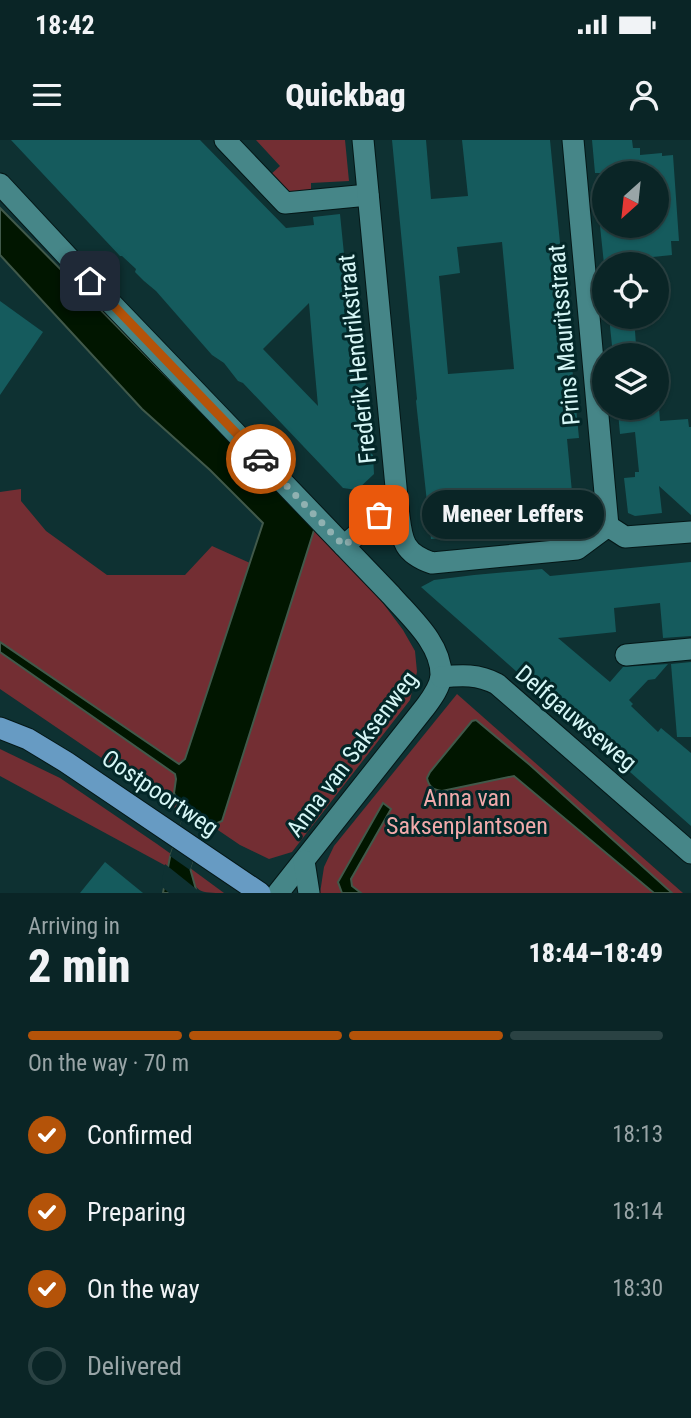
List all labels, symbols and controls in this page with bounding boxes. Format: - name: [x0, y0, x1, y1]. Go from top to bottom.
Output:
- text: 18:42: [35, 10, 95, 40]
- icon: menu: [28, 76, 66, 114]
- text: Quickbag: [285, 76, 406, 114]
- icon: person: [625, 76, 663, 114]
- north arrow: [592, 161, 668, 238]
- map controls: [592, 161, 669, 420]
- street label: Prins Mauritsstraat: [542, 243, 586, 427]
- pin: [60, 251, 120, 311]
- button: locate: [592, 252, 669, 329]
- street label: Frederik Hendrikstraat: [332, 253, 382, 465]
- icon: home: [71, 262, 109, 300]
- button: layers: [592, 343, 669, 420]
- courier: [226, 424, 296, 494]
- icon: car: [242, 440, 280, 478]
- pin: [349, 485, 409, 545]
- callout: Meneer Leffers: [421, 490, 603, 540]
- icon: bag: [360, 496, 398, 534]
- text: Meneer Leffers: [442, 501, 584, 528]
- street label: Delfgauwseweg: [510, 659, 642, 777]
- street label: Anna van Saksenweg: [281, 666, 423, 842]
- street label: Oostpoortweg: [97, 744, 223, 842]
- park label: Anna van Saksenplantsoen: [386, 784, 548, 840]
- text: Arriving in: [28, 913, 120, 940]
- text: 18:44–18:49: [529, 938, 663, 968]
- text: 2 min: [28, 939, 131, 993]
- text: On the way · 70 m: [28, 1050, 189, 1077]
- icon: check: [28, 1116, 66, 1154]
- text: Confirmed: [87, 1120, 193, 1150]
- text: 18:13: [612, 1121, 663, 1148]
- icon: check: [28, 1193, 66, 1231]
- text: Preparing: [87, 1197, 186, 1227]
- text: 18:14: [612, 1198, 663, 1225]
- icon: check: [28, 1270, 66, 1308]
- text: On the way: [87, 1274, 200, 1304]
- text: 18:30: [612, 1275, 663, 1302]
- text: Delivered: [87, 1351, 182, 1381]

